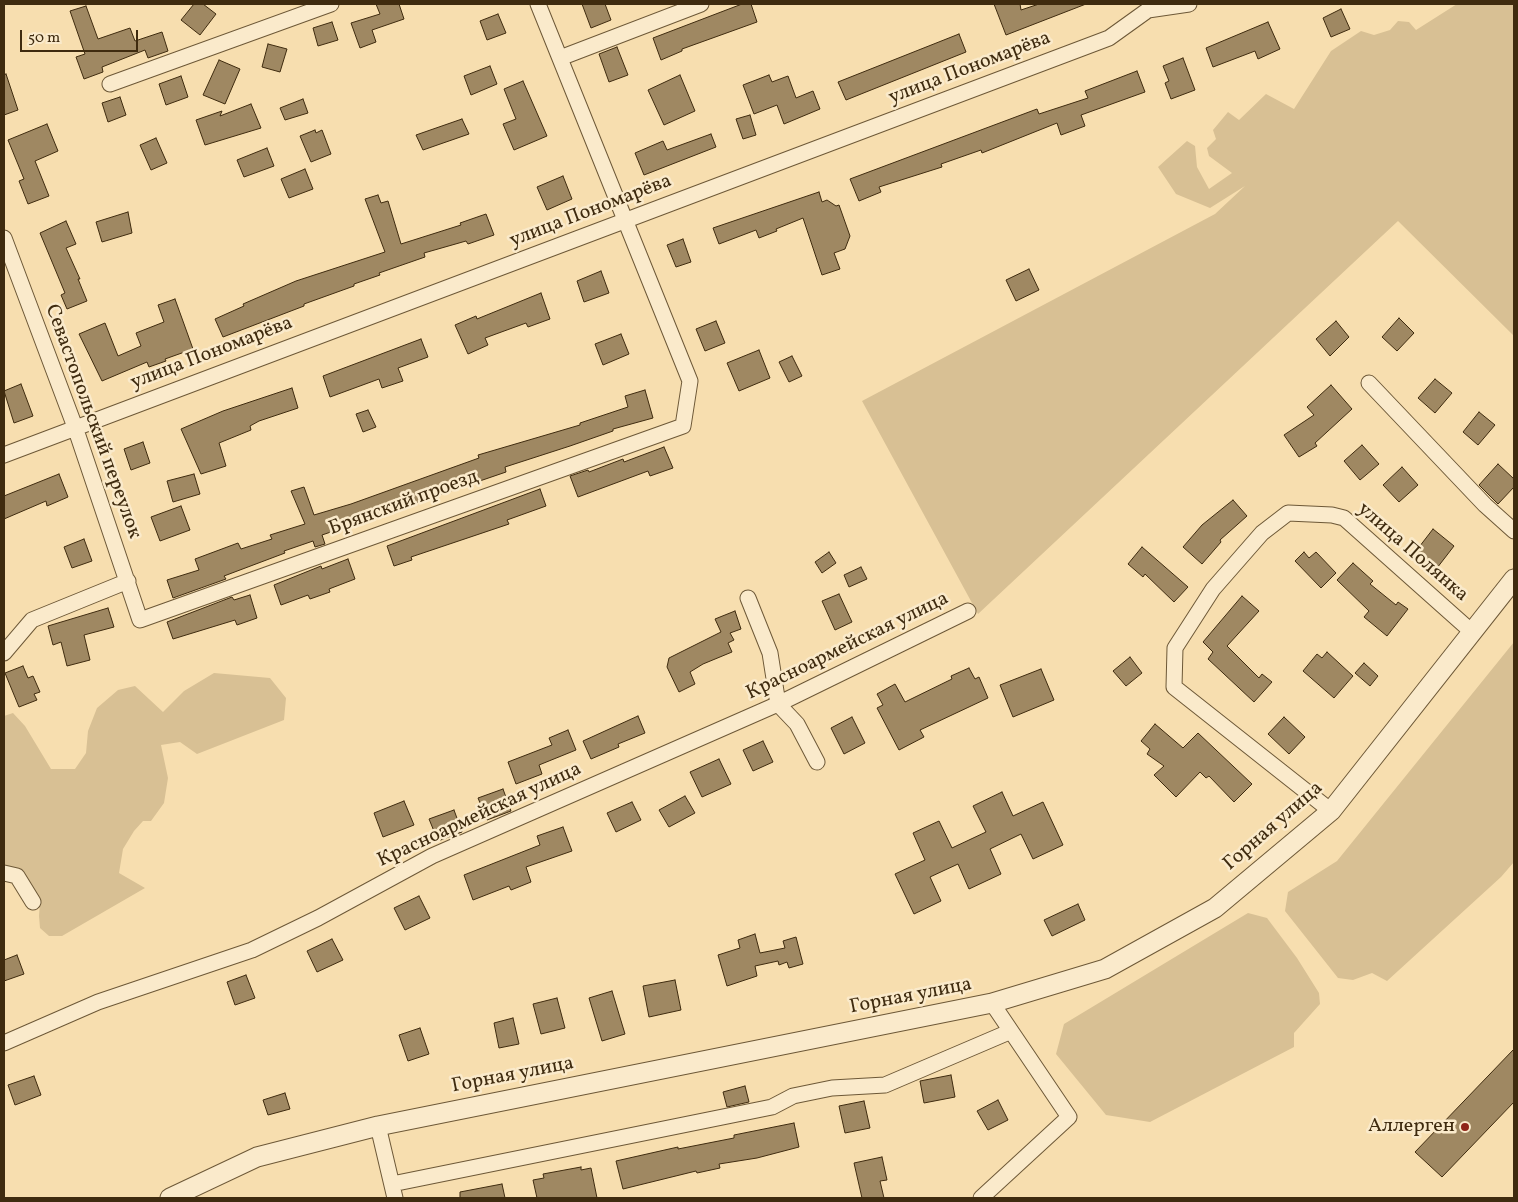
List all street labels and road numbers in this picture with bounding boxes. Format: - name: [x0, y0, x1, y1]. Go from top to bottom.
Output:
- street label: улица Пономарёва: [886, 27, 1054, 111]
- street label: улица Пономарёва: [507, 170, 675, 254]
- street label: Севастопольский переулок: [38, 302, 146, 542]
- street label: улица Пономарёва: [128, 312, 296, 396]
- street label: Брянский проезд: [326, 466, 482, 542]
- street label: улица Полянка: [1352, 498, 1472, 608]
- street label: Красноармейская улица: [743, 587, 953, 707]
- street label: Красноармейская улица: [374, 758, 586, 874]
- street label: Горная улица: [1219, 777, 1329, 877]
- street label: Горная улица: [848, 973, 974, 1021]
- street label: Горная улица: [450, 1052, 576, 1100]

